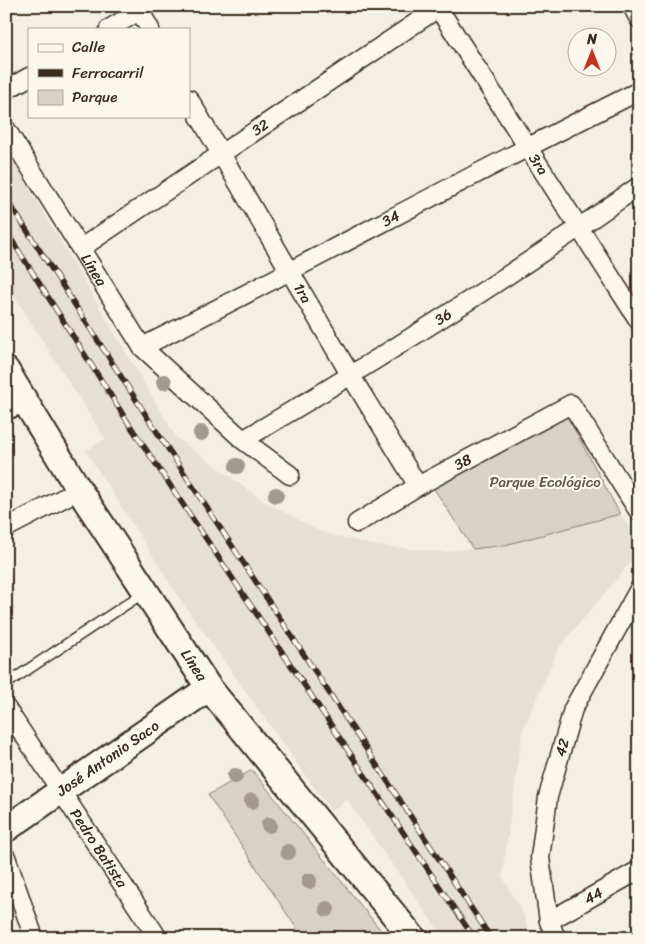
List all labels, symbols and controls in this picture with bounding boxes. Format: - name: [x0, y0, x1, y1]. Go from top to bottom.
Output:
- text: N: [586, 27, 597, 52]
- legend: [28, 28, 190, 118]
- north arrow: [568, 28, 618, 78]
- text: Calle: [72, 34, 105, 60]
- text: Ferrocarril: [72, 60, 144, 86]
- text: Parque: [72, 84, 117, 110]
- street label: 32: [246, 112, 275, 143]
- street label: 3ra: [522, 148, 556, 181]
- street label: 34: [377, 203, 405, 234]
- street label: Línea: [74, 248, 114, 292]
- street label: 1ra: [286, 278, 319, 309]
- street label: 36: [429, 302, 457, 332]
- street label: 38: [449, 447, 476, 478]
- park label: Parque Ecológico: [489, 469, 601, 495]
- street label: Línea: [174, 644, 215, 687]
- street label: José Antonio Saco: [50, 713, 165, 804]
- street label: 42: [547, 735, 577, 760]
- street label: Pedro Batista: [63, 803, 135, 894]
- street label: 44: [579, 880, 608, 912]

